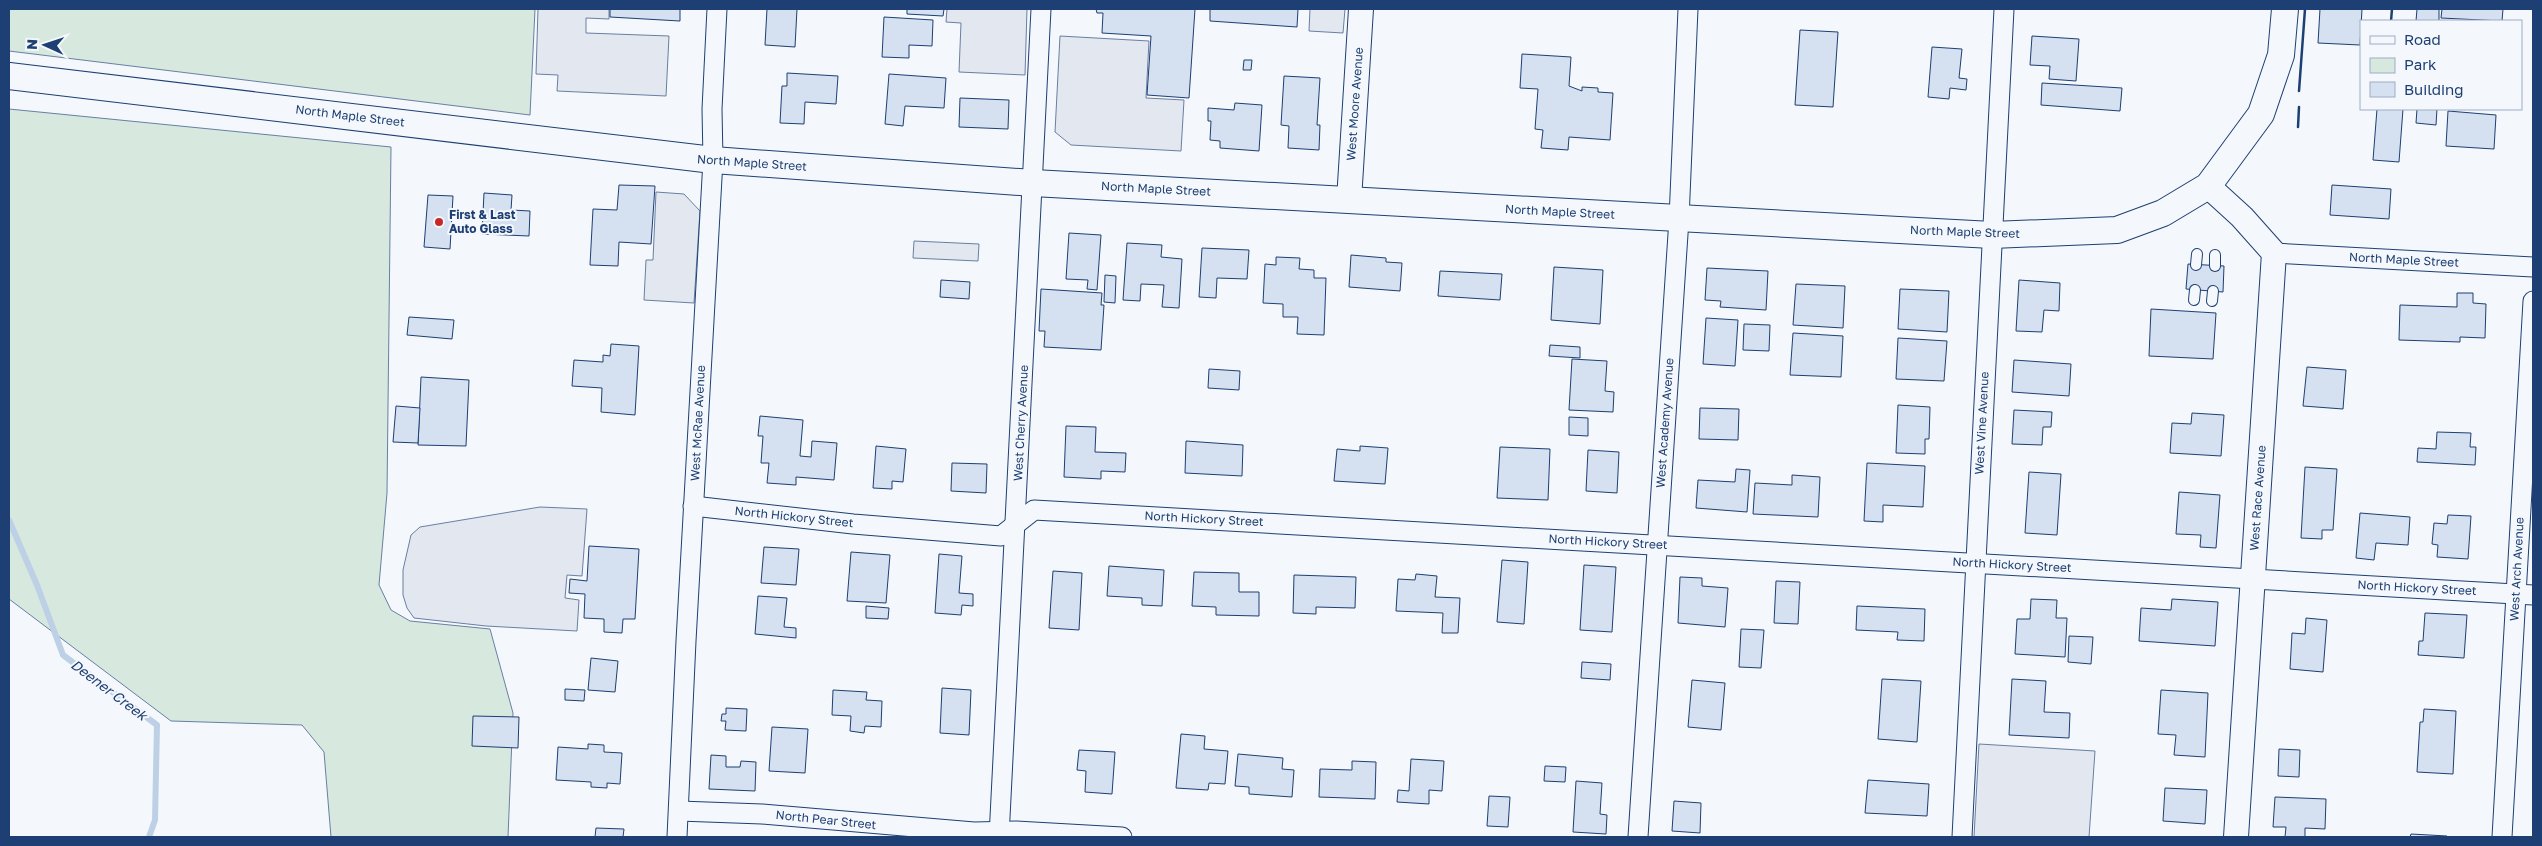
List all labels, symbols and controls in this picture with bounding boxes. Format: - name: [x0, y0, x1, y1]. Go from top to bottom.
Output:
- north arrow: [20, 20, 70, 70]
- legend: [2360, 20, 2522, 110]
- text: Road: [2404, 30, 2441, 48]
- text: N: [23, 39, 40, 50]
- street label: West Moore Avenue: [1343, 47, 1366, 161]
- text: Park: [2404, 55, 2437, 73]
- text: Building: [2404, 80, 2464, 98]
- street label: North Maple Street: [295, 101, 406, 130]
- street label: North Maple Street: [697, 151, 808, 174]
- street label: North Maple Street: [1101, 178, 1212, 199]
- street label: North Maple Street: [1505, 201, 1616, 222]
- place label: First & Last Auto Glass: [449, 207, 516, 236]
- marker: First & Last Auto Glass: [433, 216, 445, 228]
- street label: North Maple Street: [1910, 222, 2020, 241]
- street label: North Maple Street: [2349, 249, 2460, 270]
- street label: West Academy Avenue: [1652, 357, 1677, 488]
- street label: West Cherry Avenue: [1010, 364, 1031, 482]
- street label: West McRae Avenue: [687, 365, 708, 481]
- street label: West Vine Avenue: [1971, 371, 1992, 475]
- street label: West Race Avenue: [2246, 445, 2269, 551]
- street label: North Hickory Street: [734, 503, 854, 530]
- street label: North Hickory Street: [1144, 508, 1264, 529]
- street label: West Arch Avenue: [2506, 517, 2527, 621]
- street label: North Hickory Street: [1548, 531, 1668, 552]
- street label: North Hickory Street: [1952, 554, 2072, 575]
- street label: North Hickory Street: [2357, 577, 2477, 598]
- water label: Deener Creek: [68, 656, 152, 725]
- street label: North Pear Street: [775, 807, 877, 832]

